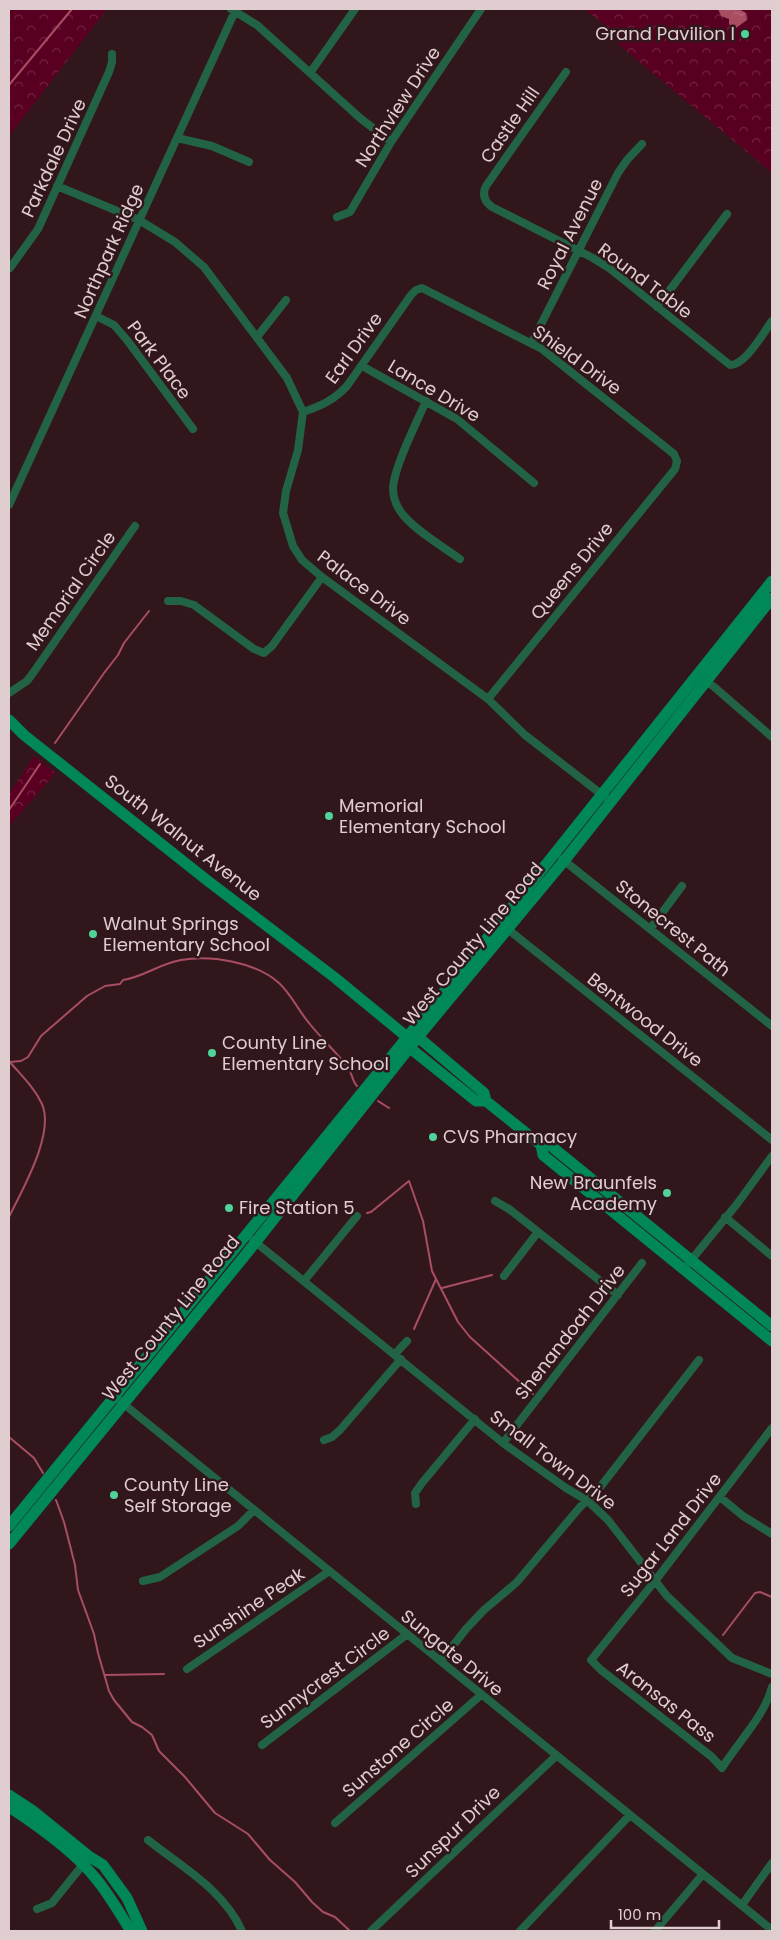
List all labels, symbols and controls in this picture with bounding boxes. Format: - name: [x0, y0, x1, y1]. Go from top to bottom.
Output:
- place label: Grand Pavilion I: [595, 21, 735, 46]
- marker: Grand Pavilion I: [739, 28, 751, 40]
- street label: Northview Drive: [349, 41, 446, 172]
- street label: Castle Hill: [474, 81, 545, 168]
- street label: Parkdale Drive: [15, 94, 92, 221]
- street label: Royal Avenue: [531, 174, 608, 294]
- street label: Northpark Ridge: [68, 180, 149, 322]
- street label: Round Table: [593, 237, 698, 324]
- street label: Earl Drive: [319, 307, 388, 388]
- street label: Park Place: [122, 315, 197, 404]
- street label: Shield Drive: [528, 319, 627, 400]
- street label: Lance Drive: [383, 353, 485, 428]
- street label: Queens Drive: [524, 517, 619, 625]
- street label: Memorial Circle: [20, 526, 121, 656]
- street label: Palace Drive: [312, 544, 416, 631]
- street label: South Walnut Avenue: [100, 768, 267, 907]
- place label: Memorial Elementary School: [339, 793, 506, 839]
- marker: Memorial Elementary School: [323, 810, 335, 822]
- street label: West County Line Road: [397, 857, 548, 1031]
- street label: Stonecrest Path: [610, 873, 736, 982]
- place label: Walnut Springs Elementary School: [103, 911, 270, 957]
- marker: Walnut Springs Elementary School: [87, 928, 99, 940]
- street label: Bentwood Drive: [582, 967, 708, 1073]
- place label: County Line Elementary School: [222, 1030, 389, 1076]
- marker: County Line Elementary School: [206, 1047, 218, 1059]
- place label: CVS Pharmacy: [443, 1124, 577, 1149]
- marker: CVS Pharmacy: [427, 1131, 439, 1143]
- place label: New Braunfels Academy: [530, 1170, 657, 1216]
- marker: New Braunfels Academy: [661, 1187, 673, 1199]
- place label: Fire Station 5: [239, 1195, 355, 1220]
- marker: Fire Station 5: [223, 1202, 235, 1214]
- street label: West County Line Road: [96, 1230, 245, 1406]
- street label: Shenandoah Drive: [509, 1259, 630, 1405]
- street label: Small Town Drive: [485, 1404, 622, 1515]
- street label: Sugar Land Drive: [614, 1467, 727, 1602]
- place label: County Line Self Storage: [124, 1472, 232, 1518]
- marker: County Line Self Storage: [108, 1489, 120, 1501]
- street label: Sunshine Peak: [188, 1561, 310, 1654]
- street label: Sungate Drive: [396, 1603, 509, 1702]
- street label: Sunnycrest Circle: [255, 1621, 395, 1735]
- street label: Aransas Pass: [611, 1655, 721, 1748]
- street label: Sunstone Circle: [337, 1692, 459, 1803]
- street label: Sunspur Drive: [400, 1780, 506, 1883]
- scale bar: [611, 1898, 718, 1930]
- text: 100 m: [618, 1904, 661, 1925]

